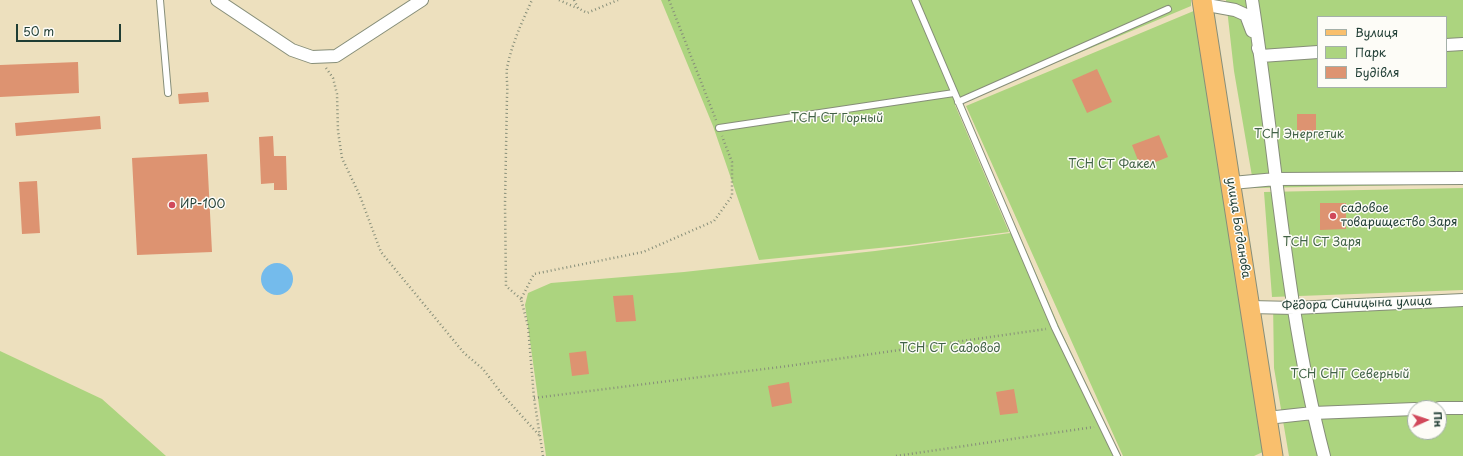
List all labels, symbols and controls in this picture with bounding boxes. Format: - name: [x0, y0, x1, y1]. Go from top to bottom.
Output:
- scale bar: [18, 16, 123, 42]
- legend: [1317, 16, 1447, 88]
- text: 50 m: [23, 22, 54, 40]
- text: Вулиця: [1355, 23, 1398, 41]
- text: Парк: [1355, 43, 1386, 61]
- text: Будівля: [1355, 63, 1400, 81]
- park label: ТСН СТ Горный: [791, 112, 883, 126]
- park label: ТСН Энергетик: [1254, 128, 1344, 142]
- park label: ТСН СТ Факел: [1068, 158, 1156, 172]
- street label: улица Богданова: [1223, 176, 1253, 280]
- place label: ИР-100: [180, 198, 225, 212]
- marker: ИР-100: [167, 200, 177, 210]
- place label: садовое товарищество Заря: [1341, 202, 1457, 230]
- marker: садовое товарищество Заря: [1328, 211, 1338, 221]
- park label: ТСН СТ Заря: [1283, 236, 1361, 250]
- street label: Фёдора Синицына улица: [1282, 294, 1432, 314]
- park label: ТСН СТ Садовод: [900, 342, 1000, 356]
- park label: ТСН СНТ Северный: [1291, 368, 1409, 382]
- north arrow: [1407, 400, 1447, 440]
- text: Пн: [1430, 411, 1447, 428]

